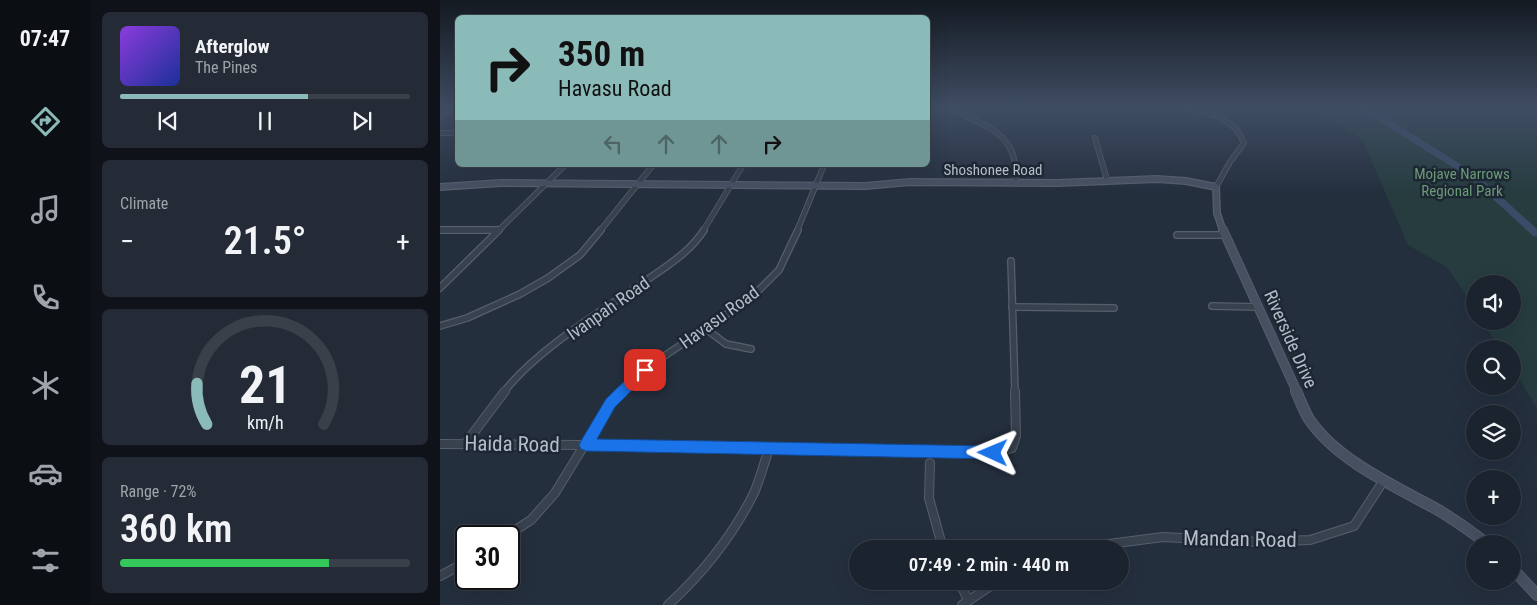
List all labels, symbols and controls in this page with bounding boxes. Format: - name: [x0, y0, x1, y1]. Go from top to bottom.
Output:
- text: 07:47: [20, 26, 70, 51]
- text: 350 m: [558, 34, 645, 75]
- text: Afterglow: [195, 35, 269, 58]
- icon: right: [475, 35, 540, 100]
- text: The Pines: [195, 58, 257, 77]
- text: Havasu Road: [558, 76, 672, 101]
- icon: directions: [28, 104, 63, 139]
- icon: previous: [154, 107, 182, 135]
- icon: pause: [251, 107, 279, 135]
- icon: next: [348, 107, 376, 135]
- icon: left: [599, 130, 627, 158]
- icon: ahead: [652, 130, 680, 158]
- icon: ahead: [705, 130, 733, 158]
- icon: right: [758, 130, 786, 158]
- street label: Shoshonee Road: [943, 161, 1043, 179]
- park label: Mojave Narrows Regional Park: [1414, 165, 1510, 200]
- icon: music: [28, 192, 63, 227]
- text: Climate: [120, 194, 168, 213]
- text: 21.5°: [224, 219, 306, 263]
- text: −: [120, 225, 134, 258]
- text: +: [396, 225, 410, 258]
- street label: Ivanpah Road: [563, 272, 653, 344]
- map controls: [1466, 275, 1521, 590]
- button: sound: [1466, 275, 1521, 330]
- icon: phone: [28, 280, 63, 315]
- street label: Havasu Road: [675, 281, 763, 353]
- street label: Riverside Drive: [1260, 287, 1322, 391]
- button: search: [1466, 340, 1521, 395]
- pin: [624, 349, 666, 391]
- text: 21: [239, 355, 291, 416]
- icon: arrive: [631, 356, 659, 384]
- icon: climate: [28, 368, 63, 403]
- button: layers: [1466, 405, 1521, 460]
- text: km/h: [247, 412, 283, 433]
- position arrow: [966, 426, 1018, 478]
- street label: Haida Road: [464, 431, 560, 457]
- icon: car: [28, 456, 63, 491]
- button: +: [1466, 470, 1521, 525]
- text: Range · 72%: [120, 482, 196, 501]
- text: 360 km: [120, 507, 232, 551]
- speed limit sign: 30: [455, 525, 520, 590]
- street label: Mandan Road: [1183, 526, 1297, 552]
- button: −: [1466, 535, 1521, 590]
- icon: filters: [28, 543, 63, 578]
- text: 07:49 · 2 min · 440 m: [909, 553, 1069, 576]

